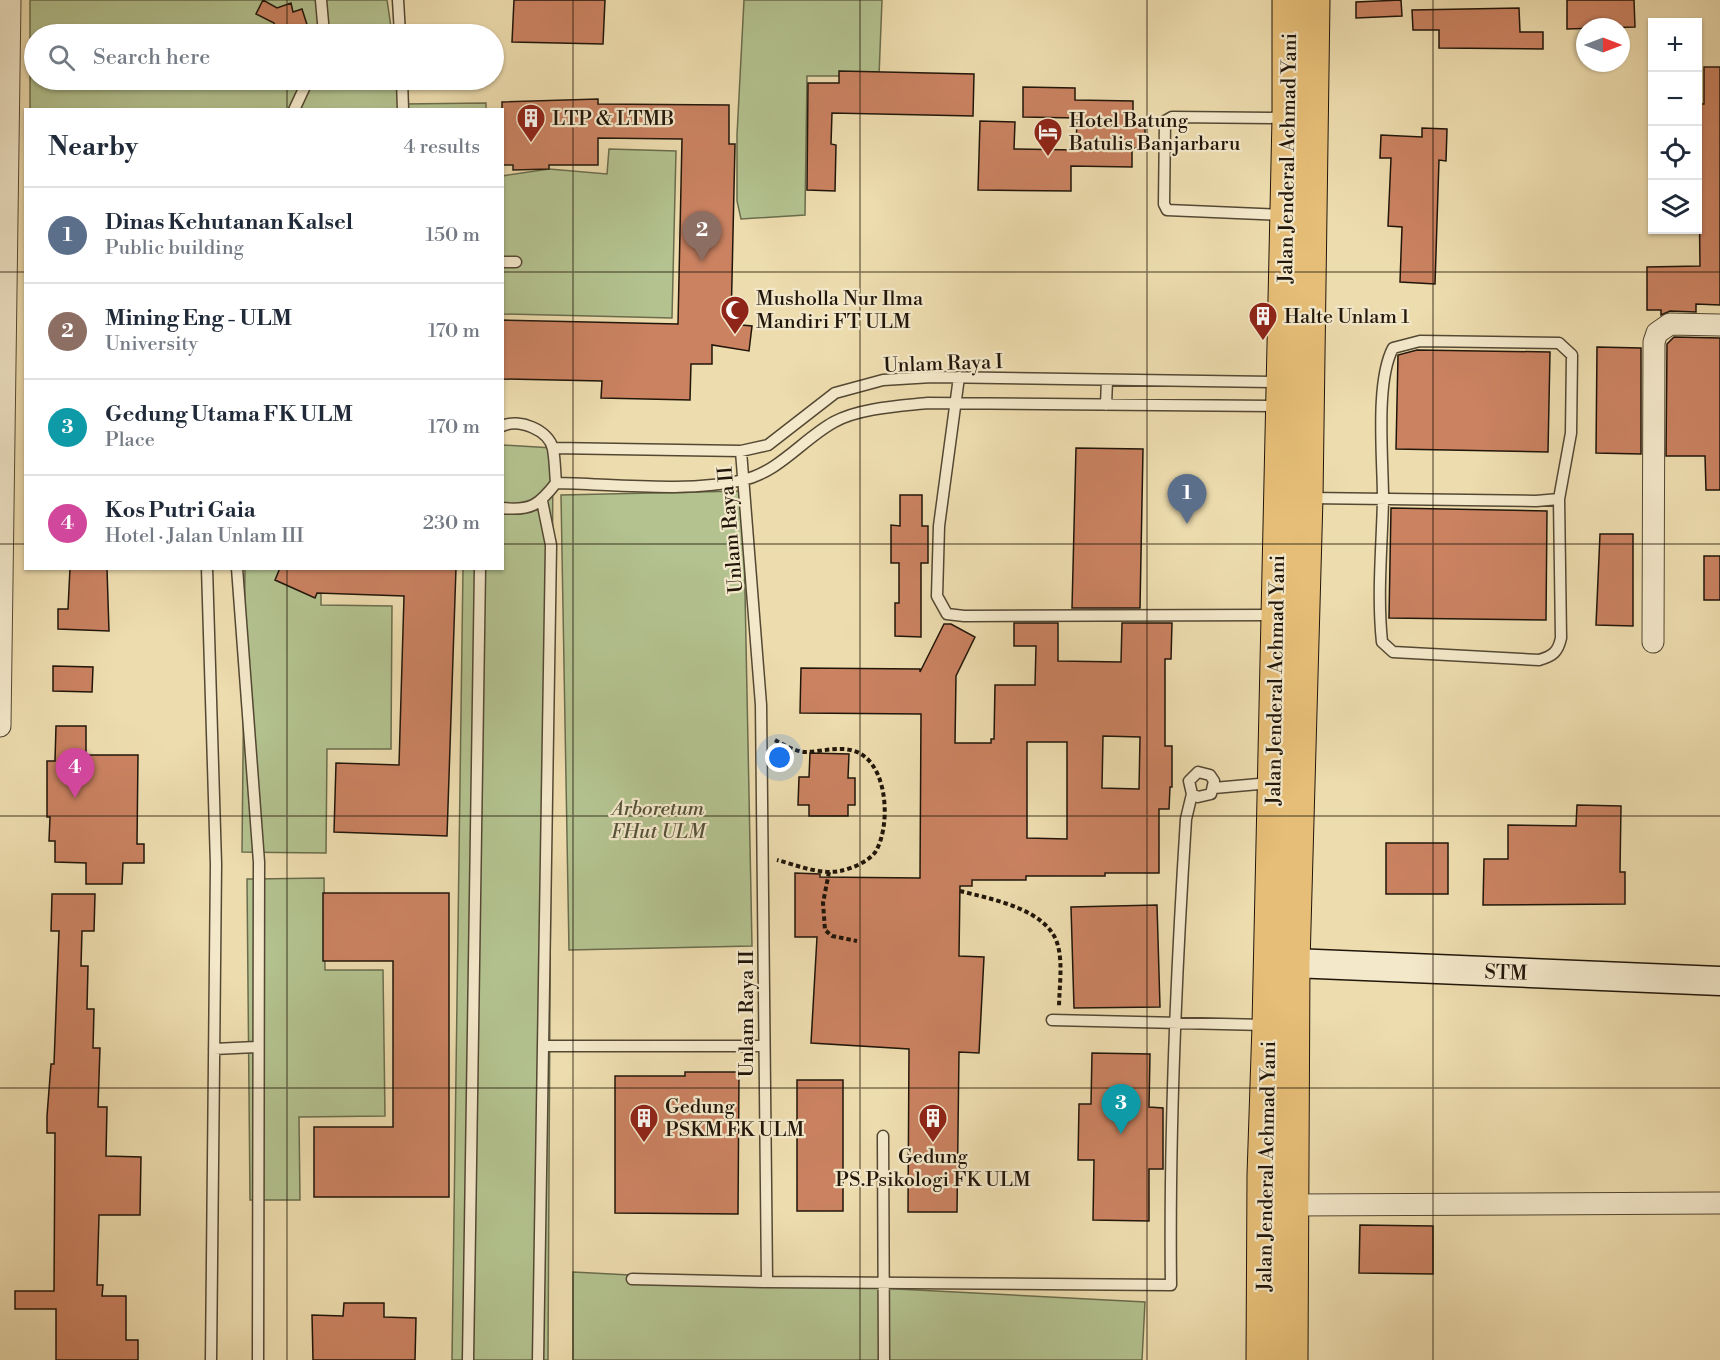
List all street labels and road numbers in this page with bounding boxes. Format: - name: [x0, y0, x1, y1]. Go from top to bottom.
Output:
- street label: Jalan Jenderal Achmad Yani: [1274, 32, 1303, 284]
- street label: Unlam Raya I: [883, 350, 1004, 379]
- street label: Unlam Raya II: [713, 465, 749, 594]
- street label: Jalan Jenderal Achmad Yani: [1262, 554, 1291, 806]
- street label: Unlam Raya II: [735, 950, 760, 1078]
- street label: STM: [1484, 960, 1528, 987]
- street label: Jalan Jenderal Achmad Yani: [1253, 1040, 1282, 1292]

